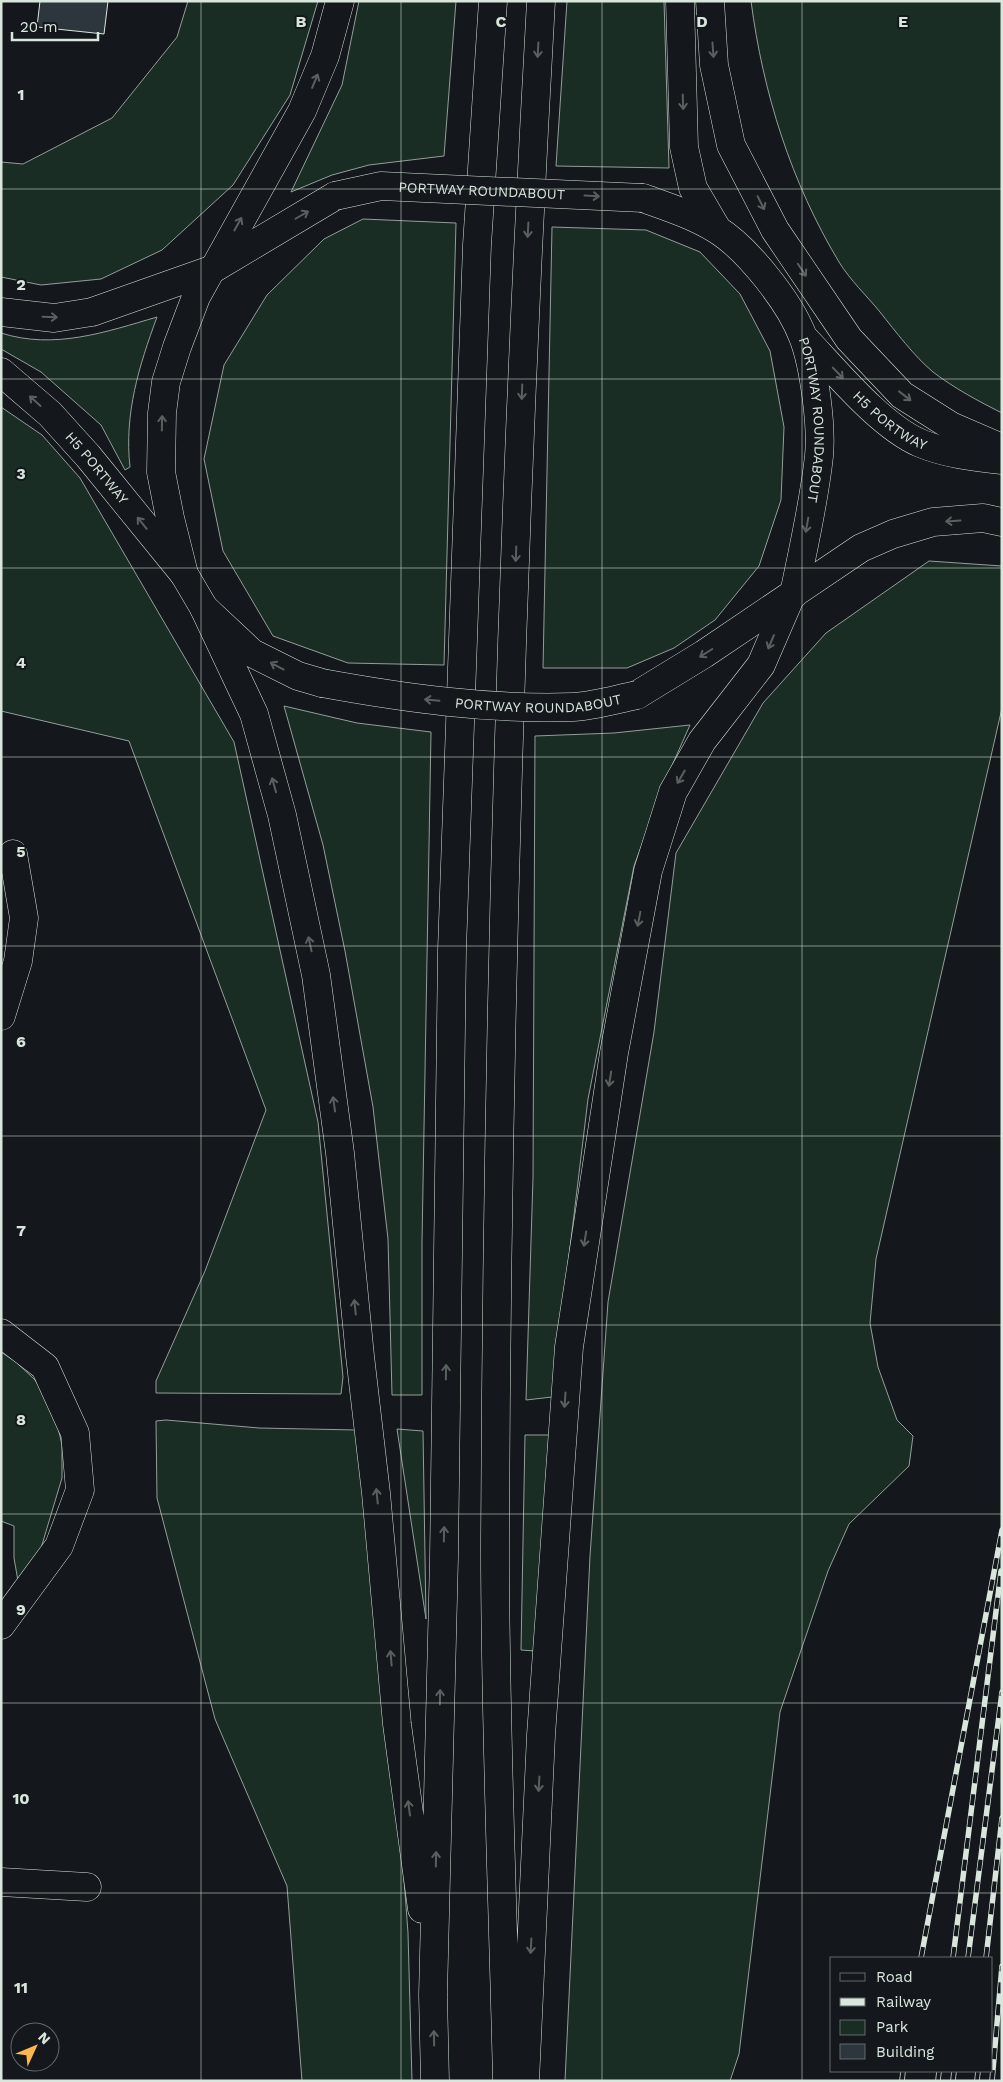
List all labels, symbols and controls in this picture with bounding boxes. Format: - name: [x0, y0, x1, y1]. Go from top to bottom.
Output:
- scale bar: [12, 10, 99, 42]
- text: B: [296, 12, 307, 31]
- text: C: [496, 12, 507, 31]
- text: D: [696, 12, 708, 31]
- text: E: [898, 12, 908, 31]
- text: 20 m: [20, 18, 58, 36]
- one-way arrow: [534, 42, 543, 58]
- one-way arrow: [708, 42, 718, 58]
- one-way arrow: [311, 74, 320, 89]
- text: 1: [18, 85, 24, 104]
- one-way arrow: [678, 94, 688, 110]
- street label: PORTWAY ROUNDABOUT: [398, 179, 566, 202]
- one-way arrow: [584, 191, 600, 201]
- one-way arrow: [757, 195, 766, 210]
- one-way arrow: [294, 209, 308, 219]
- one-way arrow: [234, 217, 244, 232]
- one-way arrow: [523, 221, 532, 237]
- one-way arrow: [797, 263, 807, 277]
- text: 2: [16, 275, 26, 294]
- one-way arrow: [41, 312, 57, 321]
- street label: PORTWAY ROUNDABOUT: [796, 335, 828, 504]
- one-way arrow: [832, 367, 844, 379]
- one-way arrow: [517, 384, 526, 400]
- street label: H5 PORTWAY: [850, 387, 930, 453]
- one-way arrow: [898, 390, 911, 401]
- one-way arrow: [29, 395, 42, 407]
- one-way arrow: [157, 415, 167, 432]
- street label: H5 PORTWAY: [62, 429, 132, 507]
- text: 3: [16, 464, 26, 483]
- one-way arrow: [802, 516, 812, 532]
- one-way arrow: [946, 516, 962, 525]
- one-way arrow: [136, 517, 147, 530]
- one-way arrow: [511, 546, 521, 562]
- one-way arrow: [765, 634, 775, 649]
- one-way arrow: [699, 649, 713, 659]
- text: 4: [16, 653, 26, 672]
- one-way arrow: [269, 661, 284, 671]
- street label: PORTWAY ROUNDABOUT: [454, 691, 623, 715]
- one-way arrow: [424, 695, 440, 704]
- one-way arrow: [676, 769, 686, 784]
- one-way arrow: [269, 778, 278, 794]
- text: 5: [16, 842, 26, 861]
- one-way arrow: [634, 910, 644, 926]
- one-way arrow: [304, 936, 314, 952]
- text: 6: [16, 1032, 26, 1051]
- one-way arrow: [605, 1070, 615, 1086]
- one-way arrow: [329, 1097, 339, 1113]
- text: 7: [16, 1221, 26, 1240]
- one-way arrow: [580, 1231, 590, 1247]
- one-way arrow: [350, 1299, 360, 1315]
- one-way arrow: [441, 1364, 451, 1380]
- one-way arrow: [560, 1392, 570, 1408]
- text: 8: [16, 1410, 26, 1429]
- one-way arrow: [372, 1489, 381, 1505]
- one-way arrow: [439, 1527, 449, 1543]
- text: 9: [16, 1600, 26, 1619]
- one-way arrow: [387, 1650, 396, 1666]
- one-way arrow: [436, 1689, 445, 1705]
- one-way arrow: [534, 1776, 543, 1792]
- text: 10: [12, 1789, 30, 1808]
- one-way arrow: [403, 1801, 413, 1817]
- one-way arrow: [432, 1852, 441, 1868]
- one-way arrow: [527, 1938, 536, 1954]
- legend: [830, 1957, 993, 2072]
- text: Road: [876, 1968, 913, 1986]
- text: 11: [14, 1978, 28, 1997]
- text: Railway: [876, 1993, 931, 2011]
- text: Park: [876, 2018, 909, 2036]
- north arrow: [10, 2022, 60, 2072]
- text: N: [35, 2029, 54, 2047]
- one-way arrow: [429, 2030, 439, 2046]
- text: Building: [876, 2043, 934, 2061]

